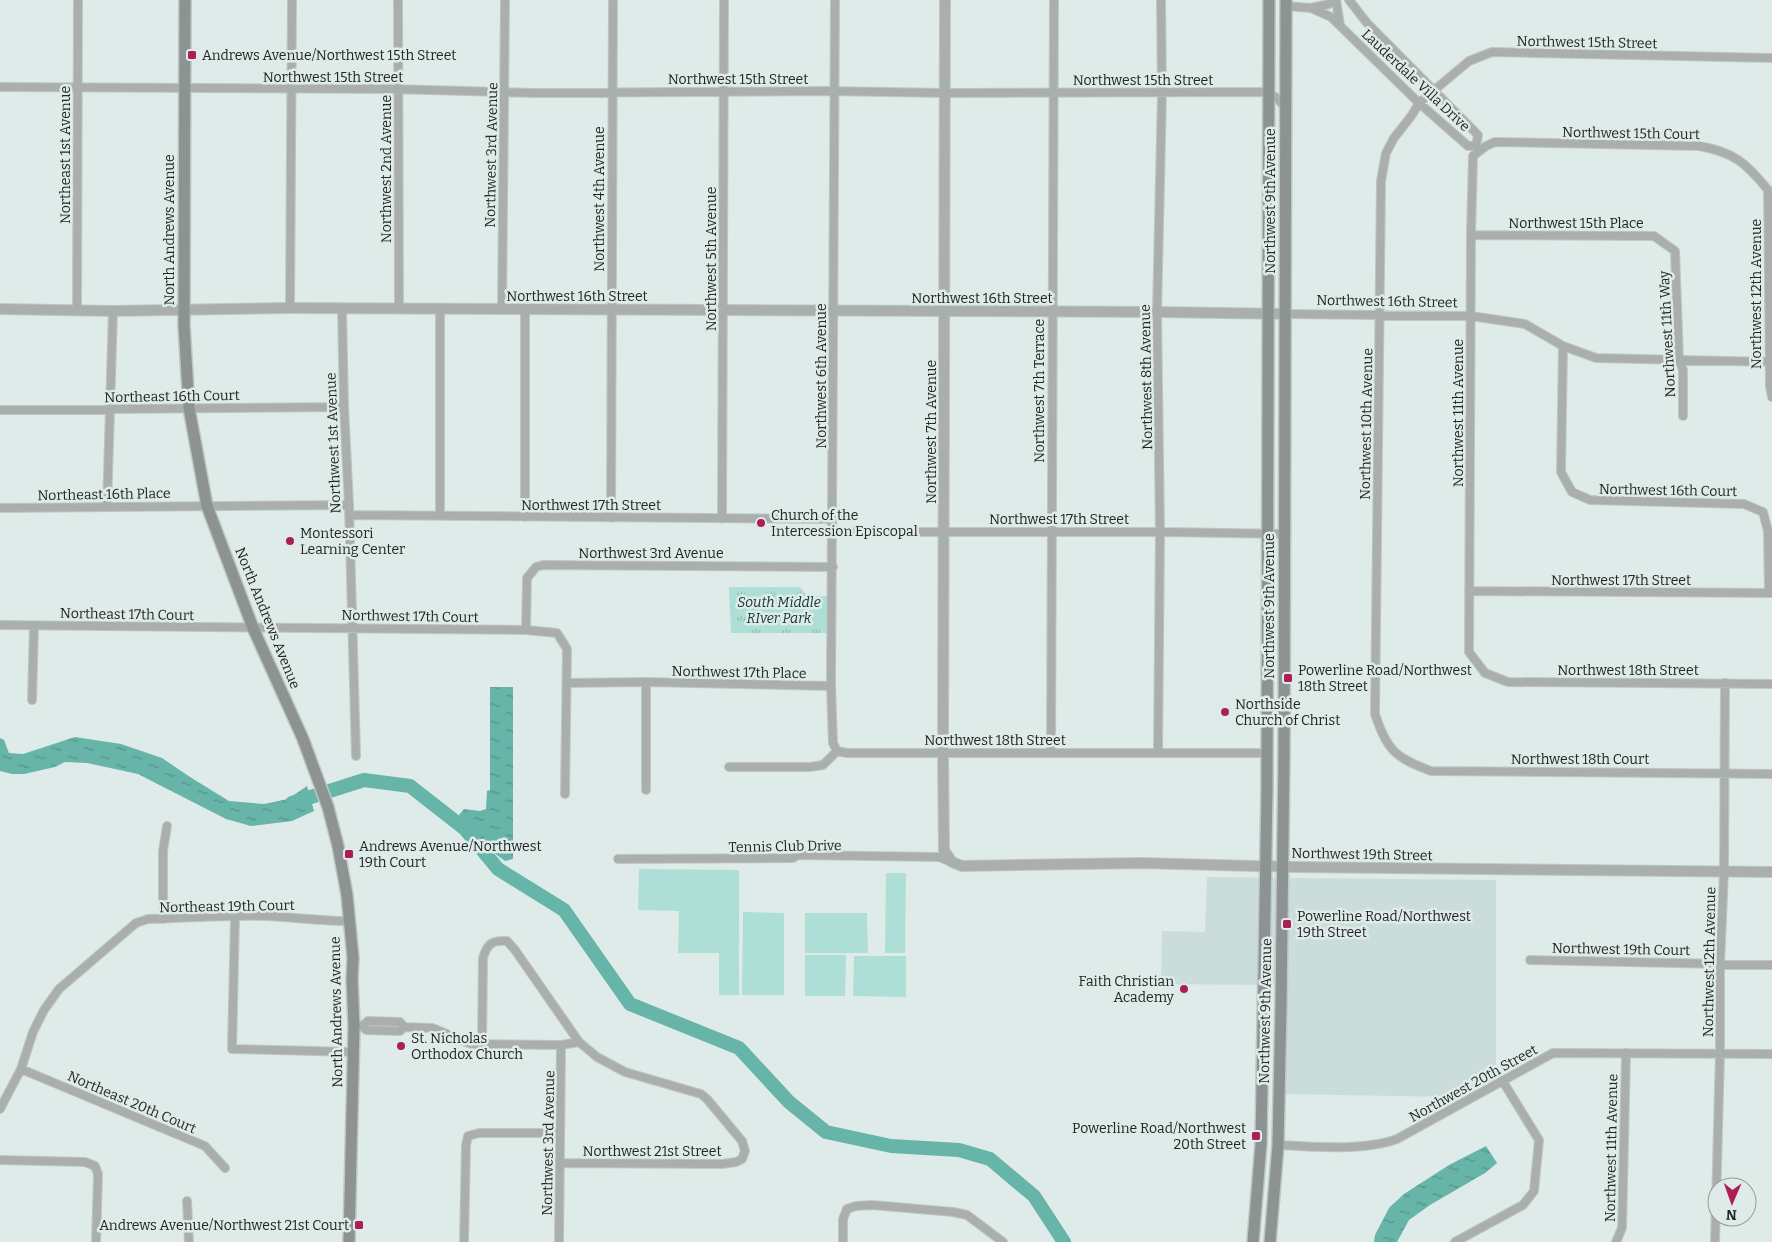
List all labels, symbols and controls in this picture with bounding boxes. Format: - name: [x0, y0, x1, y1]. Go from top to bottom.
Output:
- street label: Lauderdale Villa Drive: [1358, 26, 1473, 135]
- street label: Northwest 15th Street: [1517, 33, 1657, 52]
- place label: Andrews Avenue/Northwest 15th Street: [202, 47, 456, 64]
- marker: Andrews Avenue/Northwest 15th Street: [186, 49, 198, 61]
- street label: Northwest 15th Street: [263, 69, 403, 86]
- street label: Northwest 15th Street: [668, 71, 808, 88]
- street label: Northwest 15th Street: [1073, 72, 1213, 89]
- street label: Northwest 3rd Avenue: [482, 82, 501, 228]
- street label: Northeast 1st Avenue: [57, 86, 74, 224]
- street label: Northwest 2nd Avenue: [378, 95, 395, 243]
- street label: Northwest 15th Court: [1562, 124, 1700, 143]
- street label: Northwest 4th Avenue: [591, 126, 608, 272]
- street label: Northwest 9th Avenue: [1262, 128, 1279, 274]
- street label: North Andrews Avenue: [161, 154, 178, 306]
- street label: Northwest 5th Avenue: [703, 187, 720, 331]
- street label: Northwest 15th Place: [1508, 215, 1644, 232]
- street label: Northwest 12th Avenue: [1748, 219, 1765, 369]
- street label: Northwest 11th Way: [1656, 269, 1679, 398]
- street label: Northwest 16th Street: [506, 288, 648, 305]
- street label: Northwest 16th Street: [911, 290, 1053, 307]
- street label: Northwest 16th Street: [1316, 292, 1458, 311]
- street label: Northwest 6th Avenue: [813, 303, 830, 449]
- street label: Northwest 8th Avenue: [1137, 304, 1156, 450]
- street label: Northwest 7th Terrace: [1031, 319, 1048, 463]
- street label: Northwest 11th Avenue: [1450, 339, 1467, 487]
- street label: Northwest 10th Avenue: [1357, 348, 1376, 500]
- street label: Northwest 7th Avenue: [923, 360, 940, 504]
- street label: Northwest 1st Avenue: [323, 372, 344, 514]
- street label: Northeast 16th Court: [104, 387, 240, 406]
- street label: Northwest 16th Court: [1599, 481, 1737, 500]
- street label: Northeast 16th Place: [37, 485, 171, 504]
- street label: Northwest 17th Street: [521, 497, 661, 514]
- place label: Church of the Intercession Episcopal: [771, 507, 918, 540]
- street label: Northwest 17th Street: [989, 511, 1129, 528]
- marker: Church of the Intercession Episcopal: [755, 517, 767, 529]
- place label: Montessori Learning Center: [300, 525, 405, 558]
- street label: Northwest 9th Avenue: [1261, 533, 1278, 679]
- marker: Montessori Learning Center: [284, 535, 296, 547]
- street label: North Andrews Avenue: [231, 545, 304, 691]
- street label: Northwest 3rd Avenue: [578, 545, 724, 562]
- street label: Northwest 17th Street: [1551, 572, 1691, 589]
- park label: South Middle RIver Park: [737, 594, 821, 627]
- street label: Northeast 17th Court: [60, 605, 194, 624]
- street label: Northwest 17th Court: [341, 607, 479, 626]
- place label: Powerline Road/Northwest 18th Street: [1298, 662, 1472, 695]
- street label: Northwest 18th Street: [1557, 662, 1699, 679]
- street label: Northwest 17th Place: [671, 663, 807, 682]
- marker: Powerline Road/Northwest 18th Street: [1282, 672, 1294, 684]
- place label: Northside Church of Christ: [1235, 696, 1340, 729]
- marker: Northside Church of Christ: [1219, 706, 1231, 718]
- street label: Northwest 18th Street: [924, 732, 1066, 749]
- street label: Northwest 18th Court: [1511, 751, 1649, 768]
- street label: Tennis Club Drive: [728, 837, 842, 856]
- place label: Andrews Avenue/Northwest 19th Court: [359, 838, 542, 871]
- street label: Northwest 19th Street: [1291, 845, 1433, 864]
- marker: Andrews Avenue/Northwest 19th Court: [343, 848, 355, 860]
- street label: Northwest 12th Avenue: [1700, 887, 1719, 1037]
- street label: Northeast 19th Court: [159, 897, 295, 916]
- place label: Powerline Road/Northwest 19th Street: [1297, 908, 1471, 941]
- marker: Powerline Road/Northwest 19th Street: [1281, 918, 1293, 930]
- street label: North Andrews Avenue: [327, 936, 346, 1088]
- street label: Northwest 9th Avenue: [1256, 938, 1275, 1084]
- street label: Northwest 19th Court: [1552, 940, 1690, 959]
- place label: Faith Christian Academy: [1079, 973, 1175, 1006]
- marker: Faith Christian Academy: [1178, 983, 1190, 995]
- place label: St. Nicholas Orthodox Church: [411, 1030, 523, 1063]
- marker: St. Nicholas Orthodox Church: [395, 1040, 407, 1052]
- street label: Northwest 20th Street: [1406, 1041, 1540, 1126]
- street label: Northeast 20th Court: [65, 1068, 199, 1137]
- street label: Northwest 3rd Avenue: [539, 1070, 558, 1216]
- street label: Northwest 11th Avenue: [1602, 1074, 1621, 1222]
- place label: Powerline Road/Northwest 20th Street: [1072, 1120, 1246, 1153]
- marker: Powerline Road/Northwest 20th Street: [1250, 1130, 1262, 1142]
- street label: Northwest 21st Street: [583, 1143, 721, 1160]
- north arrow: [1707, 1177, 1757, 1227]
- text: N: [1726, 1206, 1737, 1223]
- place label: Andrews Avenue/Northwest 21st Court: [99, 1217, 349, 1234]
- marker: Andrews Avenue/Northwest 21st Court: [353, 1219, 365, 1231]

